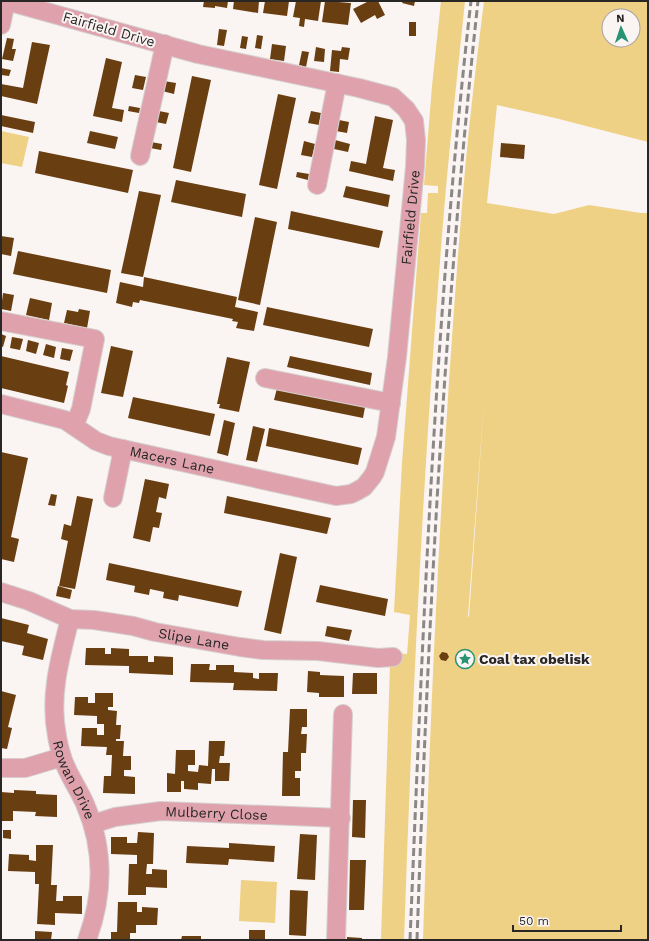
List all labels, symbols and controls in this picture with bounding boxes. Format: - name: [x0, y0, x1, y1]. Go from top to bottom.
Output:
- street label: Fairfield Drive: [61, 8, 157, 50]
- north arrow: [601, 8, 641, 48]
- text: N: [616, 12, 625, 25]
- street label: Fairfield Drive: [398, 169, 423, 266]
- street label: Macers Lane: [128, 443, 216, 477]
- street label: Slipe Lane: [157, 625, 231, 653]
- place icon: Coal tax obelisk: [454, 648, 476, 670]
- place label: Coal tax obelisk: [479, 651, 590, 667]
- street label: Rowan Drive: [50, 739, 98, 821]
- street label: Mulberry Close: [165, 803, 268, 823]
- scale bar: [513, 907, 621, 933]
- text: 50 m: [519, 914, 549, 928]

